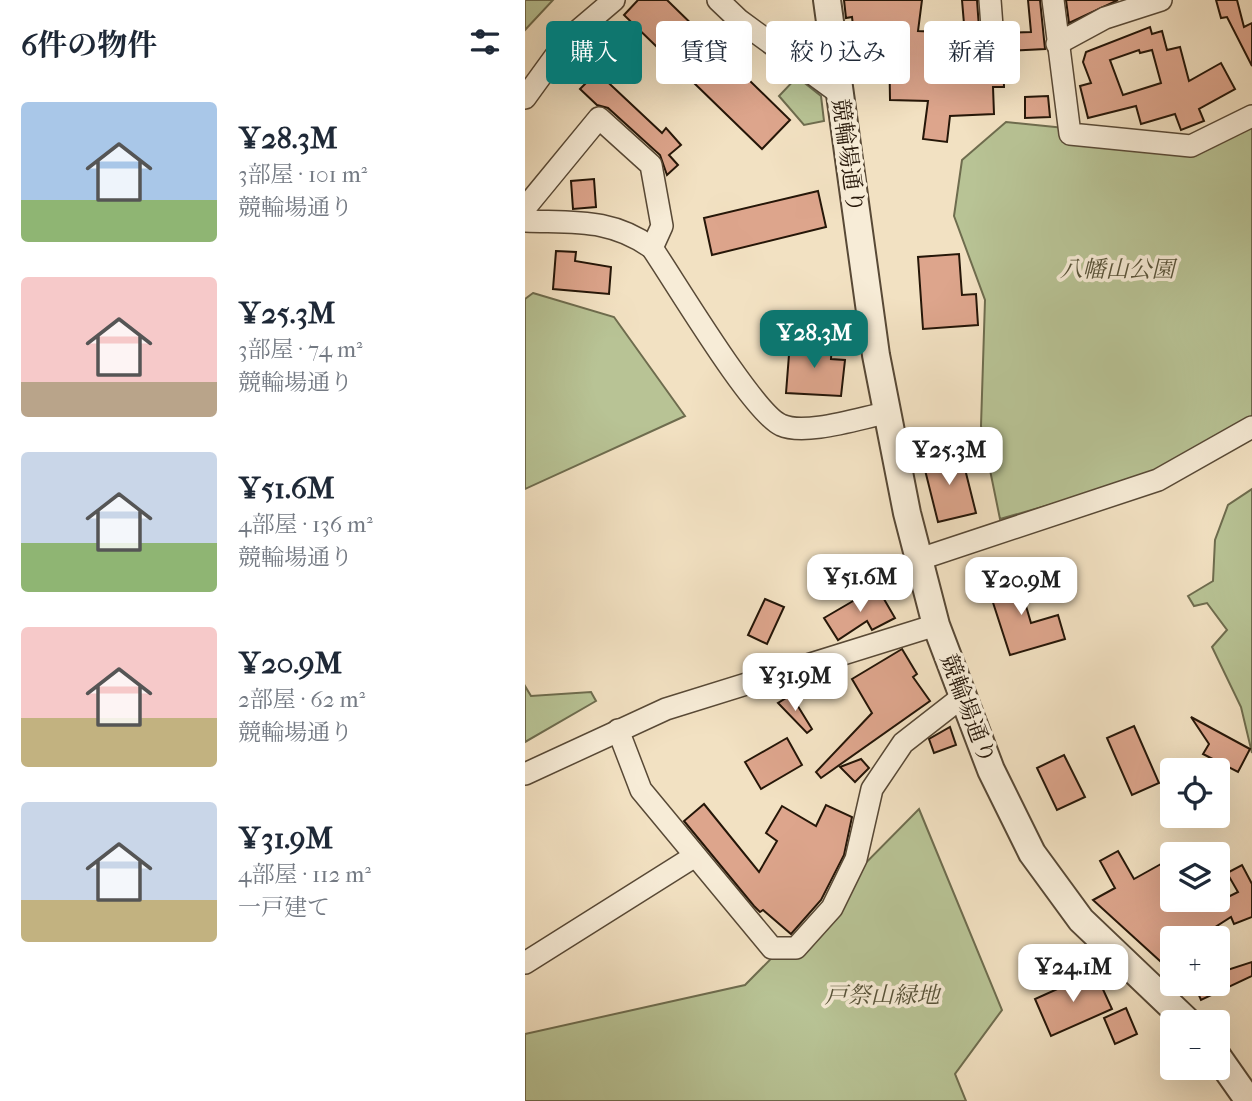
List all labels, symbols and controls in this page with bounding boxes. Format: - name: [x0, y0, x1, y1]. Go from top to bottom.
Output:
- chip: 購入: [546, 21, 642, 84]
- chip: 賃貸: [656, 21, 752, 84]
- chip: 絞り込み: [766, 21, 910, 84]
- chip: 新着: [924, 21, 1020, 84]
- icon: filters: [466, 23, 504, 61]
- text: 6件の物件: [21, 28, 157, 63]
- street label: 競輪場通り: [827, 97, 869, 215]
- text: ¥28.3M: [238, 121, 337, 156]
- icon: home: [77, 130, 161, 214]
- text: 3部屋 · 101 m²: [238, 161, 367, 188]
- text: 競輪場通り: [238, 194, 353, 221]
- park label: 八幡山公園: [1060, 256, 1179, 283]
- text: ¥25.3M: [238, 296, 335, 331]
- icon: home: [77, 305, 161, 389]
- pin: ¥28.3M: [757, 310, 871, 370]
- text: ¥28.3M: [776, 319, 852, 346]
- text: 3部屋 · 74 m²: [238, 336, 363, 363]
- text: 競輪場通り: [238, 369, 353, 396]
- pin: ¥25.3M: [892, 428, 1006, 487]
- text: ¥25.3M: [912, 436, 986, 463]
- text: ¥51.6M: [238, 471, 334, 506]
- icon: home: [77, 480, 161, 564]
- text: 4部屋 · 136 m²: [238, 511, 373, 538]
- text: 競輪場通り: [238, 544, 353, 571]
- pin: ¥51.6M: [803, 554, 917, 614]
- pin: ¥20.9M: [964, 558, 1078, 617]
- text: ¥51.6M: [823, 563, 897, 590]
- text: ¥20.9M: [981, 566, 1061, 593]
- text: ¥20.9M: [238, 646, 342, 681]
- street label: 競輪場通り: [935, 650, 1001, 768]
- pin: ¥31.9M: [738, 654, 852, 713]
- icon: home: [77, 655, 161, 739]
- text: ¥31.9M: [759, 662, 831, 689]
- text: 2部屋 · 62 m²: [238, 686, 365, 713]
- text: 競輪場通り: [238, 719, 353, 746]
- map controls: [1160, 758, 1230, 1080]
- button: locate: [1160, 758, 1230, 828]
- text: ¥31.9M: [238, 821, 333, 856]
- icon: home: [77, 830, 161, 914]
- button: layers: [1160, 842, 1230, 912]
- text: 4部屋 · 112 m²: [238, 861, 371, 888]
- text: 一戸建て: [238, 894, 330, 921]
- button: +: [1160, 926, 1230, 996]
- pin: ¥24.1M: [1016, 944, 1130, 1004]
- text: ¥24.1M: [1034, 953, 1112, 980]
- park label: 戸祭山緑地: [825, 982, 943, 1009]
- button: −: [1160, 1010, 1230, 1080]

